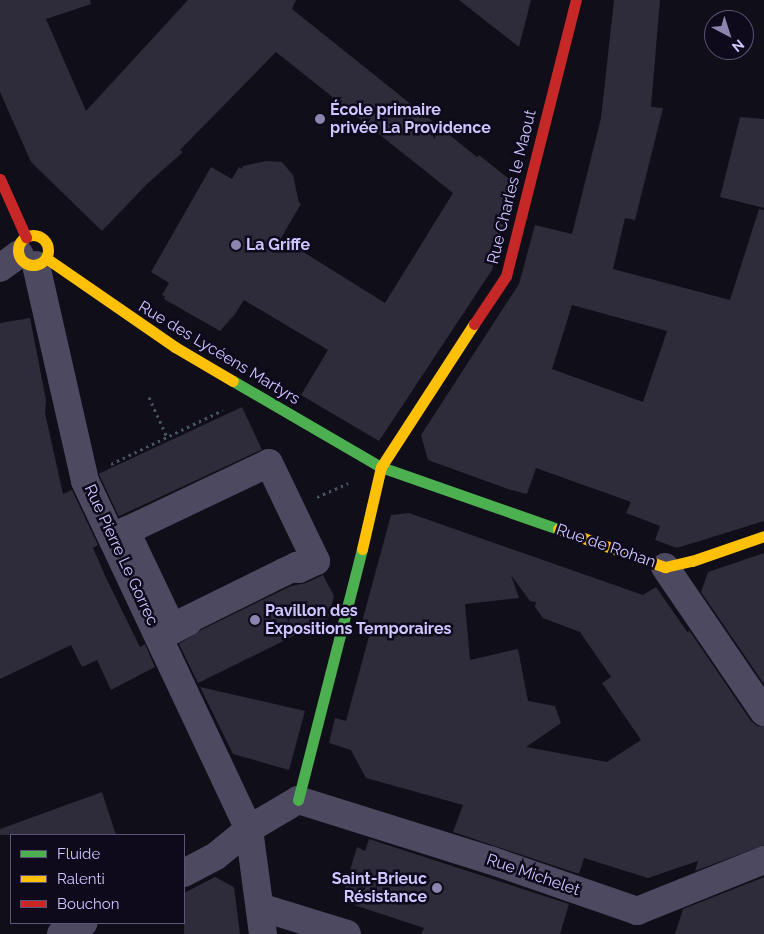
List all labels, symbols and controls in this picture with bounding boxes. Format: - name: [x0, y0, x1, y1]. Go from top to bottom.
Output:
- north arrow: [704, 10, 754, 60]
- text: N: [729, 36, 747, 55]
- place label: École primaire privée La Providence: [330, 100, 491, 138]
- street label: Rue Charles le Maout: [484, 108, 540, 266]
- marker: École primaire privée La Providence: [314, 113, 326, 125]
- place label: La Griffe: [246, 235, 310, 255]
- marker: La Griffe: [230, 239, 242, 251]
- street label: Rue des Lycéens Martyrs: [135, 297, 303, 409]
- street label: Rue Pierre Le Gorrec: [80, 481, 162, 629]
- street label: Rue de Rohan: [554, 520, 658, 572]
- place label: Pavillon des Expositions Temporaires: [265, 601, 452, 639]
- marker: Pavillon des Expositions Temporaires: [249, 614, 261, 626]
- legend: [10, 834, 185, 924]
- text: Fluide: [57, 845, 100, 863]
- street label: Rue Michelet: [484, 850, 582, 900]
- place label: Saint-Brieuc Résistance: [332, 869, 427, 907]
- text: Ralenti: [57, 870, 105, 888]
- marker: Saint-Brieuc Résistance: [431, 882, 443, 894]
- text: Bouchon: [57, 895, 119, 913]

